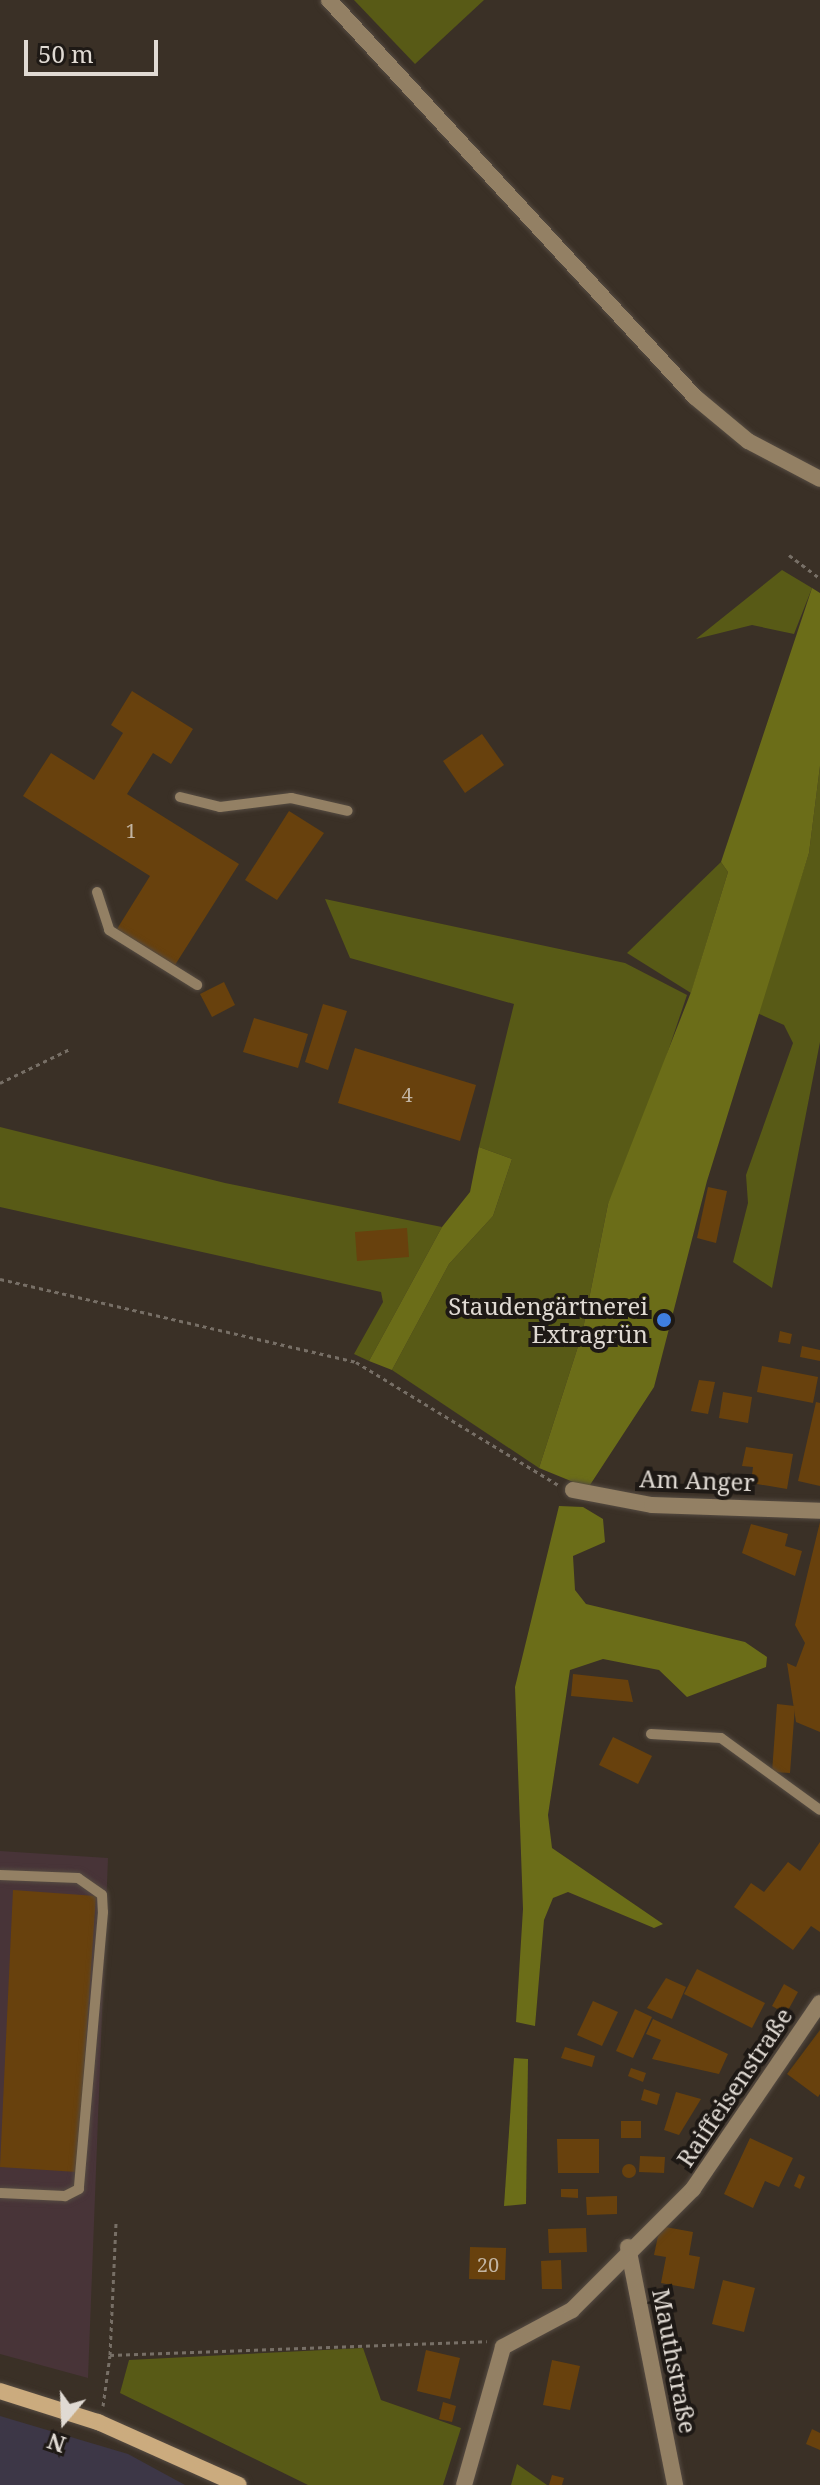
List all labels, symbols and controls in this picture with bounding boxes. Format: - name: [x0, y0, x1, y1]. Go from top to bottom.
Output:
- scale bar: [28, 24, 162, 74]
- text: 50 m: [38, 37, 94, 70]
- house number: 1: [125, 818, 137, 842]
- house number: 4: [401, 1082, 413, 1106]
- place label: Staudengärtnerei Extragrün: [448, 1292, 648, 1348]
- marker: Staudengärtnerei Extragrün: [655, 1311, 673, 1329]
- street label: Am Anger: [639, 1464, 755, 1496]
- street label: Raiffeisenstraße: [670, 2002, 798, 2172]
- house number: 20: [477, 2252, 499, 2276]
- street label: Mauthstraße: [647, 2286, 703, 2436]
- north arrow: [24, 2381, 104, 2461]
- text: N: [43, 2427, 69, 2461]

